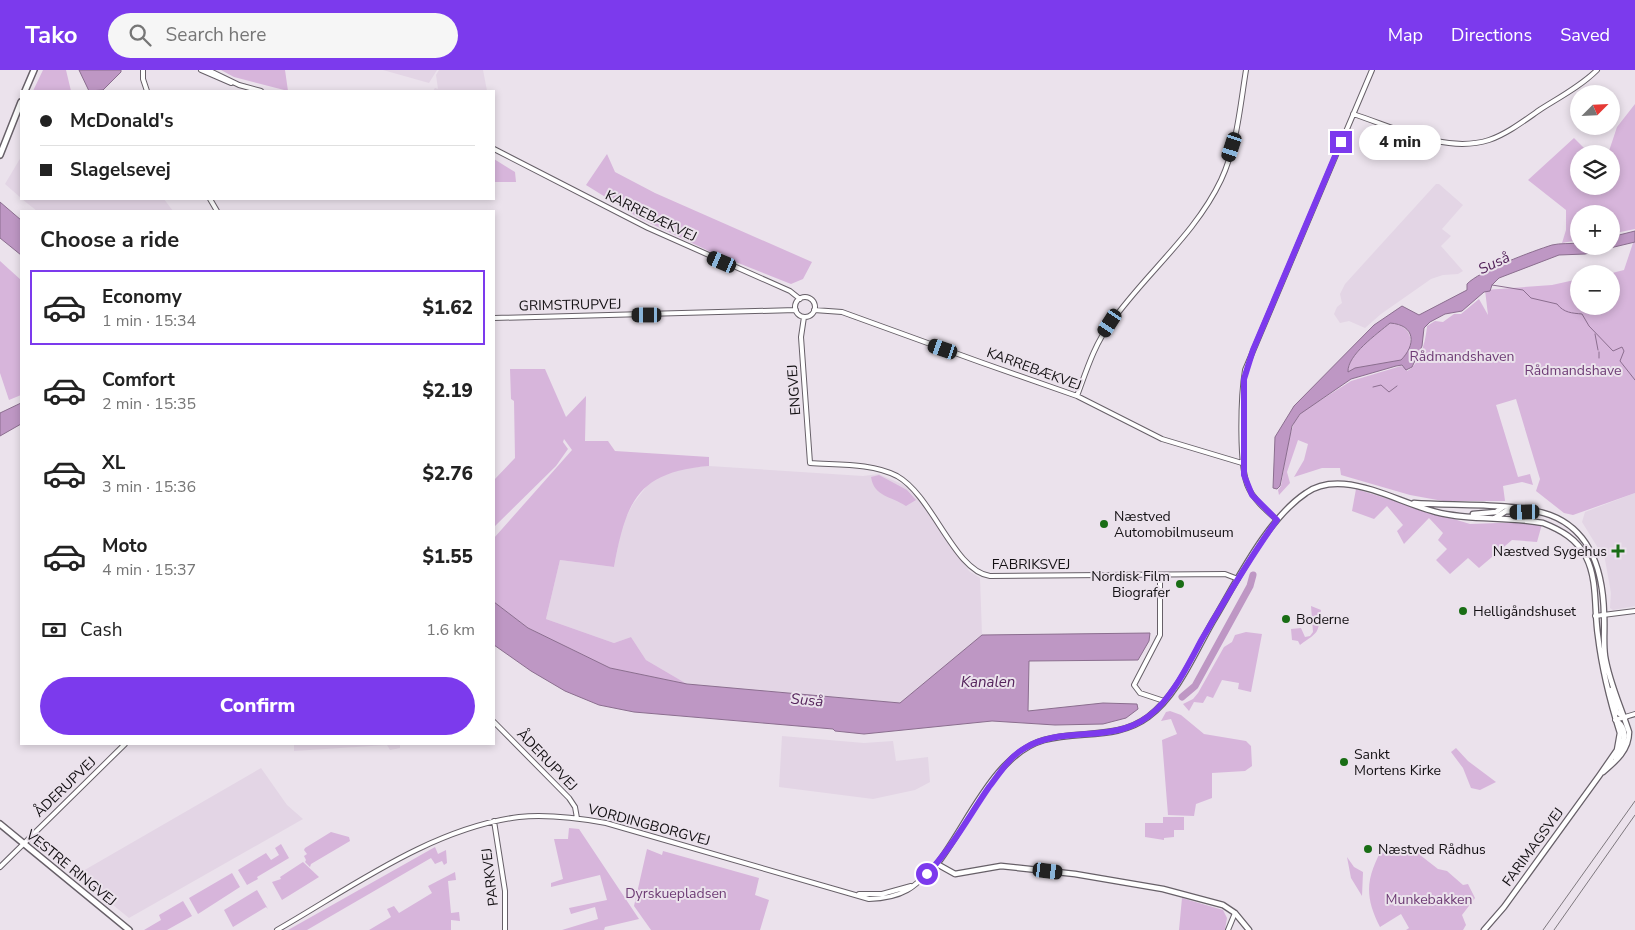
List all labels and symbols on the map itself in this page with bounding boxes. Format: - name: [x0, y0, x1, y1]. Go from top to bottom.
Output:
- north arrow: [1570, 85, 1620, 135]
- callout: 4 min: [1358, 124, 1441, 160]
- car: [1220, 130, 1243, 164]
- route end: [1330, 131, 1352, 153]
- street label: KARREBÆKVEJ: [602, 186, 700, 246]
- water label: Suså: [1475, 247, 1513, 279]
- car: [705, 249, 738, 275]
- street label: GRIMSTRUPVEJ: [518, 295, 622, 315]
- car: [1095, 306, 1124, 340]
- car: [632, 308, 662, 323]
- car: [926, 337, 959, 361]
- street label: KARREBÆKVEJ: [984, 343, 1084, 395]
- park label: Rådmandshaven: [1410, 347, 1514, 366]
- park label: Rådmandshave: [1524, 361, 1622, 380]
- street label: ENGVEJ: [783, 364, 805, 416]
- car: [1509, 504, 1540, 520]
- place label: Næstved Automobilmuseum: [1114, 507, 1234, 542]
- marker: Næstved Automobilmuseum: [1098, 518, 1110, 530]
- place label: Næstved Sygehus: [1493, 542, 1607, 561]
- marker: Næstved Sygehus: [1611, 544, 1625, 558]
- street label: FABRIKSVEJ: [992, 555, 1070, 574]
- place label: Nordisk Film Biografer: [1091, 567, 1170, 602]
- marker: Nordisk Film Biografer: [1174, 578, 1186, 590]
- place label: Helligåndshuset: [1473, 602, 1576, 621]
- marker: Helligåndshuset: [1457, 605, 1469, 617]
- place label: Boderne: [1296, 610, 1349, 629]
- marker: Boderne: [1280, 613, 1292, 625]
- water label: Kanalen: [961, 672, 1015, 692]
- water label: Suså: [790, 689, 824, 711]
- street label: ÅDERUPVEJ: [513, 725, 581, 795]
- place label: Sankt Mortens Kirke: [1354, 745, 1441, 780]
- street label: ÅDERUPVEJ: [30, 753, 100, 821]
- marker: Sankt Mortens Kirke: [1338, 756, 1350, 768]
- street label: VORDINGBORGVEJ: [585, 799, 712, 850]
- street label: FARIMAGSVEJ: [1498, 804, 1568, 890]
- street label: VESTRE RINGVEJ: [21, 825, 120, 910]
- place label: Næstved Rådhus: [1378, 840, 1486, 859]
- marker: Næstved Rådhus: [1362, 843, 1374, 855]
- street label: PARKVEJ: [477, 847, 503, 907]
- car: [1032, 862, 1063, 880]
- route start: [916, 863, 938, 885]
- park label: Dyrskuepladsen: [625, 884, 727, 903]
- park label: Munkebakken: [1386, 890, 1472, 909]

